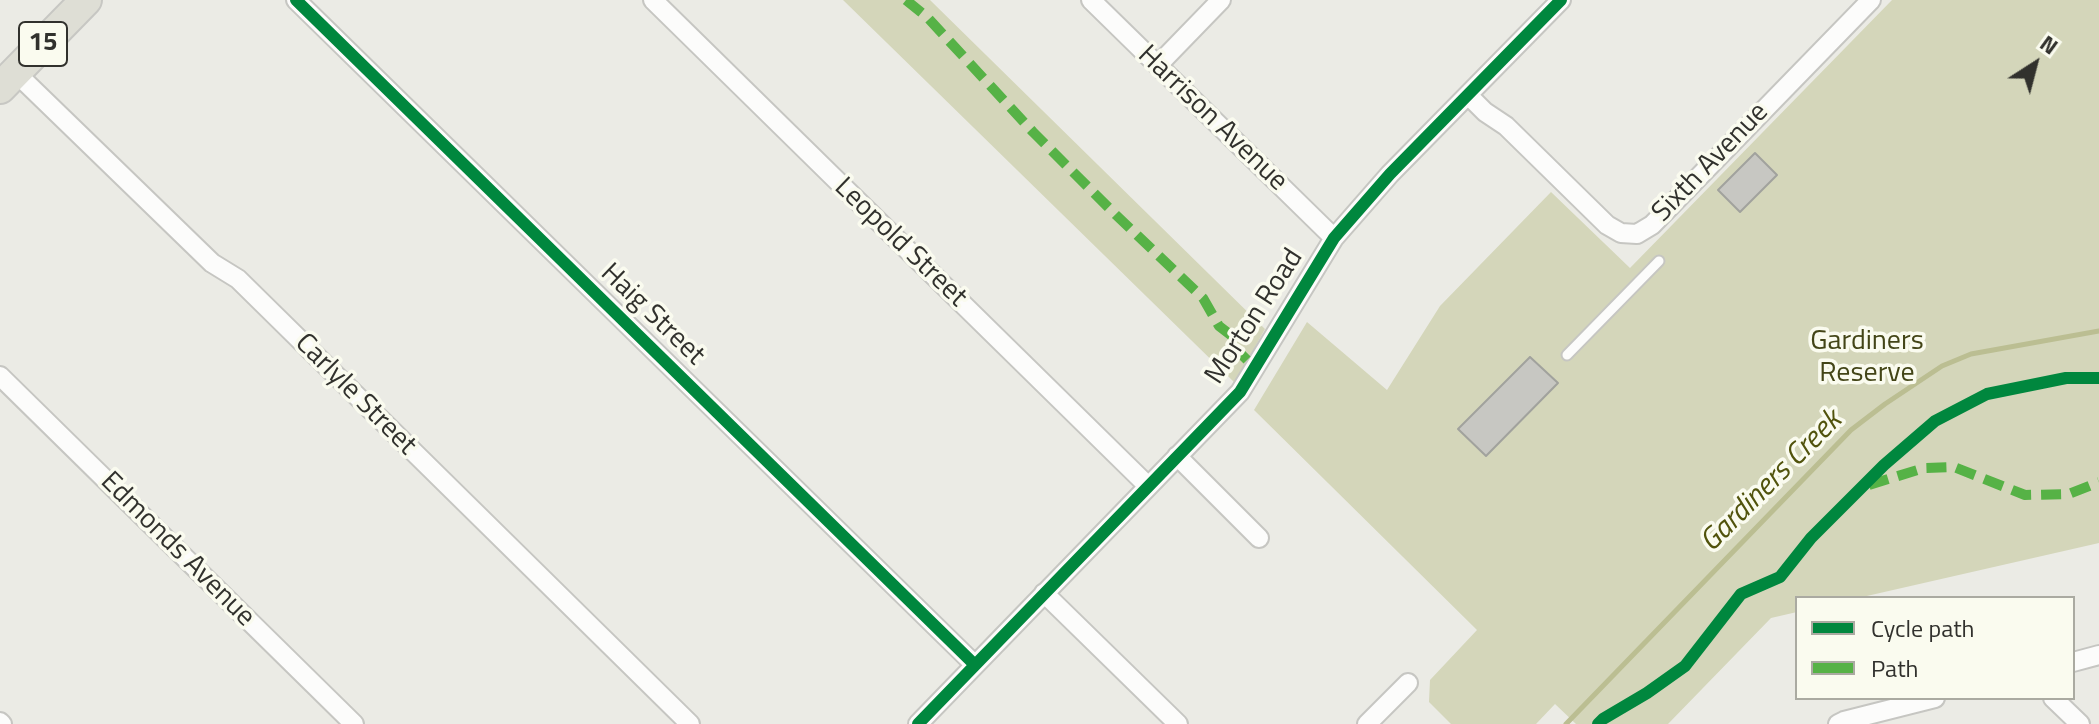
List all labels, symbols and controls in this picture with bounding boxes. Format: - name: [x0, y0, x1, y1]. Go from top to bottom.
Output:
- road number: 15: [19, 22, 67, 66]
- north arrow: [1995, 24, 2075, 104]
- text: N: [2033, 26, 2065, 63]
- street label: Harrison Avenue: [1130, 39, 1294, 199]
- street label: Sixth Avenue: [1646, 96, 1776, 230]
- street label: Leopold Street: [827, 171, 973, 315]
- street label: Morton Road: [1199, 243, 1311, 391]
- street label: Haig Street: [593, 257, 711, 373]
- park label: Gardiners Reserve: [1810, 325, 1924, 391]
- street label: Carlyle Street: [287, 327, 423, 463]
- water label: Gardiners Creek: [1694, 404, 1850, 560]
- street label: Edmonds Avenue: [93, 466, 261, 634]
- legend: [1795, 596, 2075, 700]
- text: Cycle path: [1871, 610, 1974, 646]
- text: Path: [1871, 650, 1918, 686]

